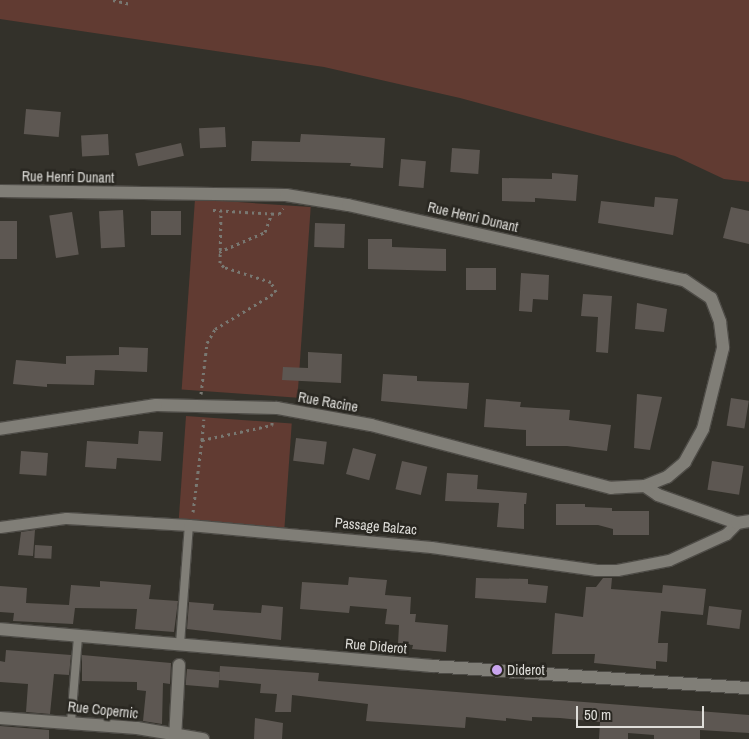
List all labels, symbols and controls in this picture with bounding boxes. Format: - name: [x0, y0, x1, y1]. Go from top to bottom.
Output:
- street label: Rue Henri Dunant: [22, 168, 114, 186]
- street label: Rue Henri Dunant: [426, 198, 520, 236]
- street label: Rue Racine: [297, 388, 359, 416]
- street label: Passage Balzac: [334, 514, 418, 538]
- street label: Rue Diderot: [344, 635, 408, 657]
- place label: Diderot: [507, 662, 545, 678]
- marker: Diderot: [491, 664, 503, 676]
- scale bar: [579, 696, 706, 728]
- street label: Rue Copernic: [67, 698, 139, 722]
- text: 50 m: [584, 704, 611, 725]

